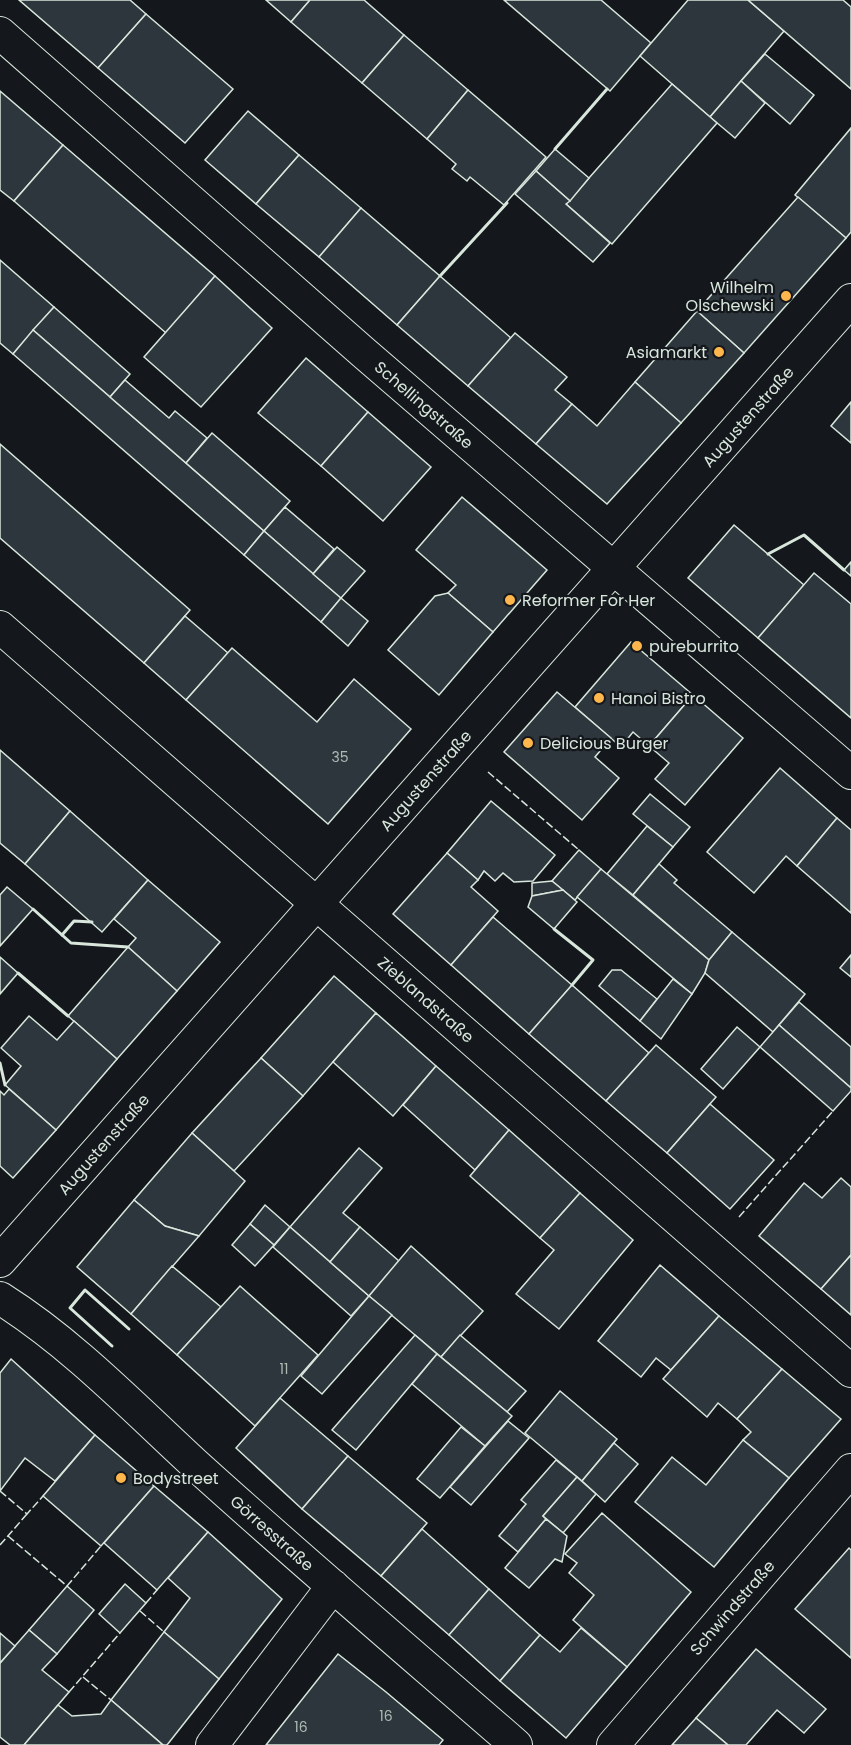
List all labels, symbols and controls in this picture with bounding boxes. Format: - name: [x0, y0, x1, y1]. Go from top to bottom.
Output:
- place label: Wilhelm Olschewski: [686, 276, 774, 317]
- marker: Wilhelm Olschewski: [779, 289, 793, 303]
- place label: Asiamarkt: [626, 341, 707, 364]
- marker: Asiamarkt: [712, 345, 726, 359]
- street label: Schellingstraße: [369, 356, 478, 454]
- street label: Augustenstraße: [697, 361, 799, 472]
- place label: Reformer For Her: [522, 589, 655, 612]
- marker: Reformer For Her: [503, 593, 517, 607]
- place label: pureburrito: [649, 635, 739, 658]
- marker: pureburrito: [630, 639, 644, 653]
- place label: Hanoi Bistro: [611, 687, 706, 710]
- marker: Hanoi Bistro: [592, 691, 606, 705]
- street label: Augustenstraße: [375, 725, 477, 836]
- place label: Delicious Burger: [540, 732, 669, 755]
- marker: Delicious Burger: [521, 736, 535, 750]
- house number: 35: [331, 747, 349, 767]
- street label: Zieblandstraße: [373, 951, 479, 1048]
- street label: Augustenstraße: [53, 1089, 155, 1200]
- house number: 11: [280, 1359, 288, 1379]
- place label: Bodystreet: [133, 1467, 219, 1490]
- marker: Bodystreet: [114, 1471, 128, 1485]
- street label: Görresstraße: [225, 1490, 319, 1577]
- street label: Schwindstraße: [685, 1555, 780, 1660]
- house number: 16: [379, 1706, 393, 1726]
- house number: 16: [294, 1717, 308, 1737]

